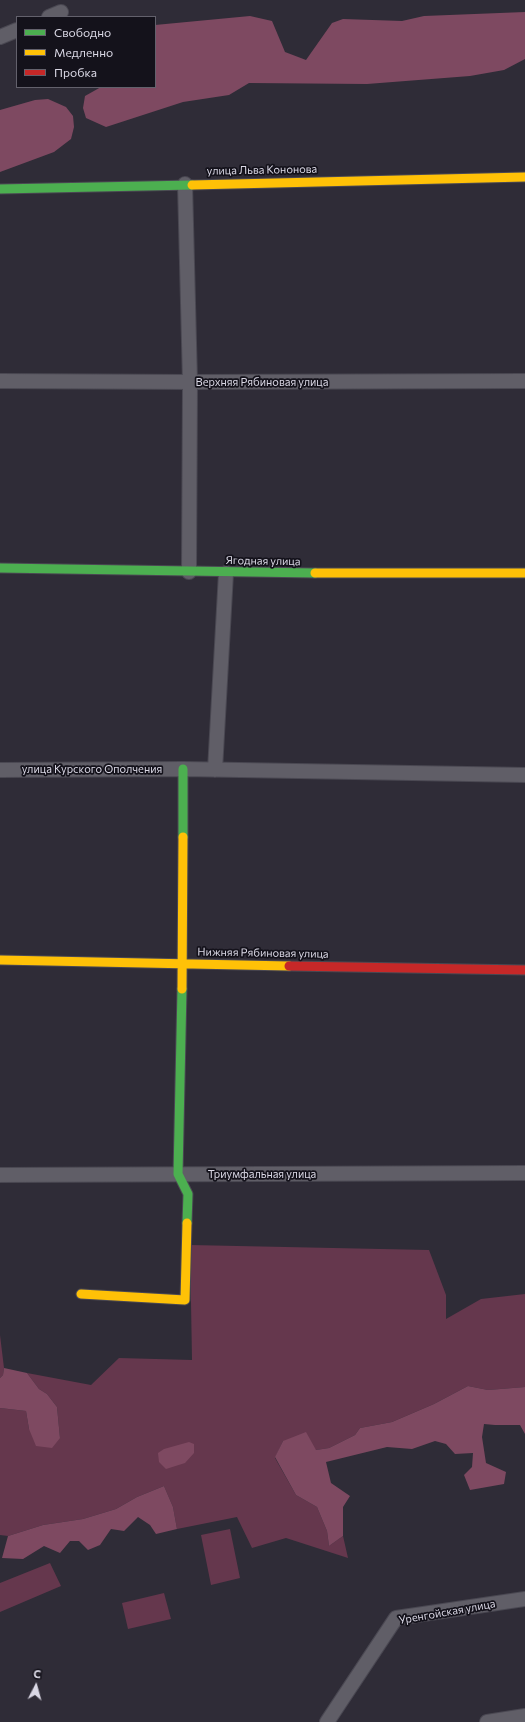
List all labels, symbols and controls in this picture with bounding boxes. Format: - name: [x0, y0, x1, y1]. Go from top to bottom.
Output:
- legend: [16, 16, 156, 88]
- text: Свободно: [54, 25, 111, 39]
- text: Медленно: [54, 45, 113, 59]
- text: Пробка: [54, 65, 97, 79]
- street label: улица Льва Кононова: [207, 162, 317, 178]
- street label: Верхняя Рябиновая улица: [196, 375, 328, 389]
- street label: Ягодная улица: [225, 554, 301, 568]
- street label: улица Курского Ополчения: [22, 762, 162, 776]
- street label: Нижняя Рябиновая улица: [197, 945, 329, 961]
- street label: Триумфальная улица: [208, 1167, 316, 1181]
- street label: Уренгойская улица: [398, 1597, 496, 1627]
- north arrow: [16, 1666, 56, 1706]
- text: С: [33, 1667, 42, 1680]

